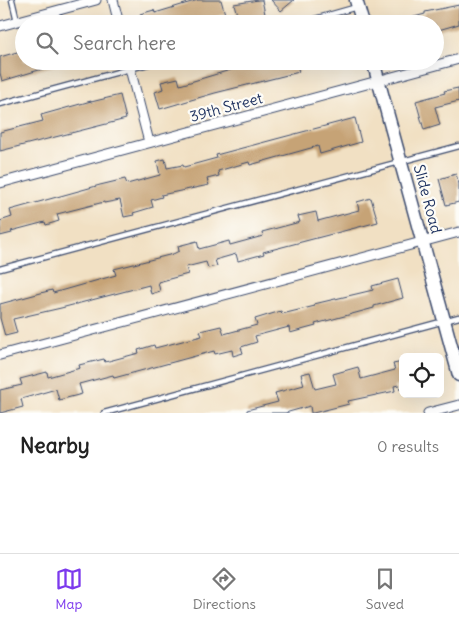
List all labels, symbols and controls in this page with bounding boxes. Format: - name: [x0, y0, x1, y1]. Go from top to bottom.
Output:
- search box: [15, 15, 444, 70]
- icon: search: [33, 29, 61, 57]
- text: Search here: [73, 31, 176, 55]
- street label: 39th Street: [188, 88, 264, 126]
- street label: Slide Road: [410, 162, 446, 236]
- map controls: [399, 353, 444, 398]
- button: locate: [399, 353, 444, 398]
- text: Nearby: [20, 432, 90, 459]
- text: 0 results: [377, 436, 439, 456]
- tab: Map: [55, 565, 83, 613]
- tab: Directions: [193, 565, 256, 613]
- tab: Saved: [366, 565, 404, 613]

